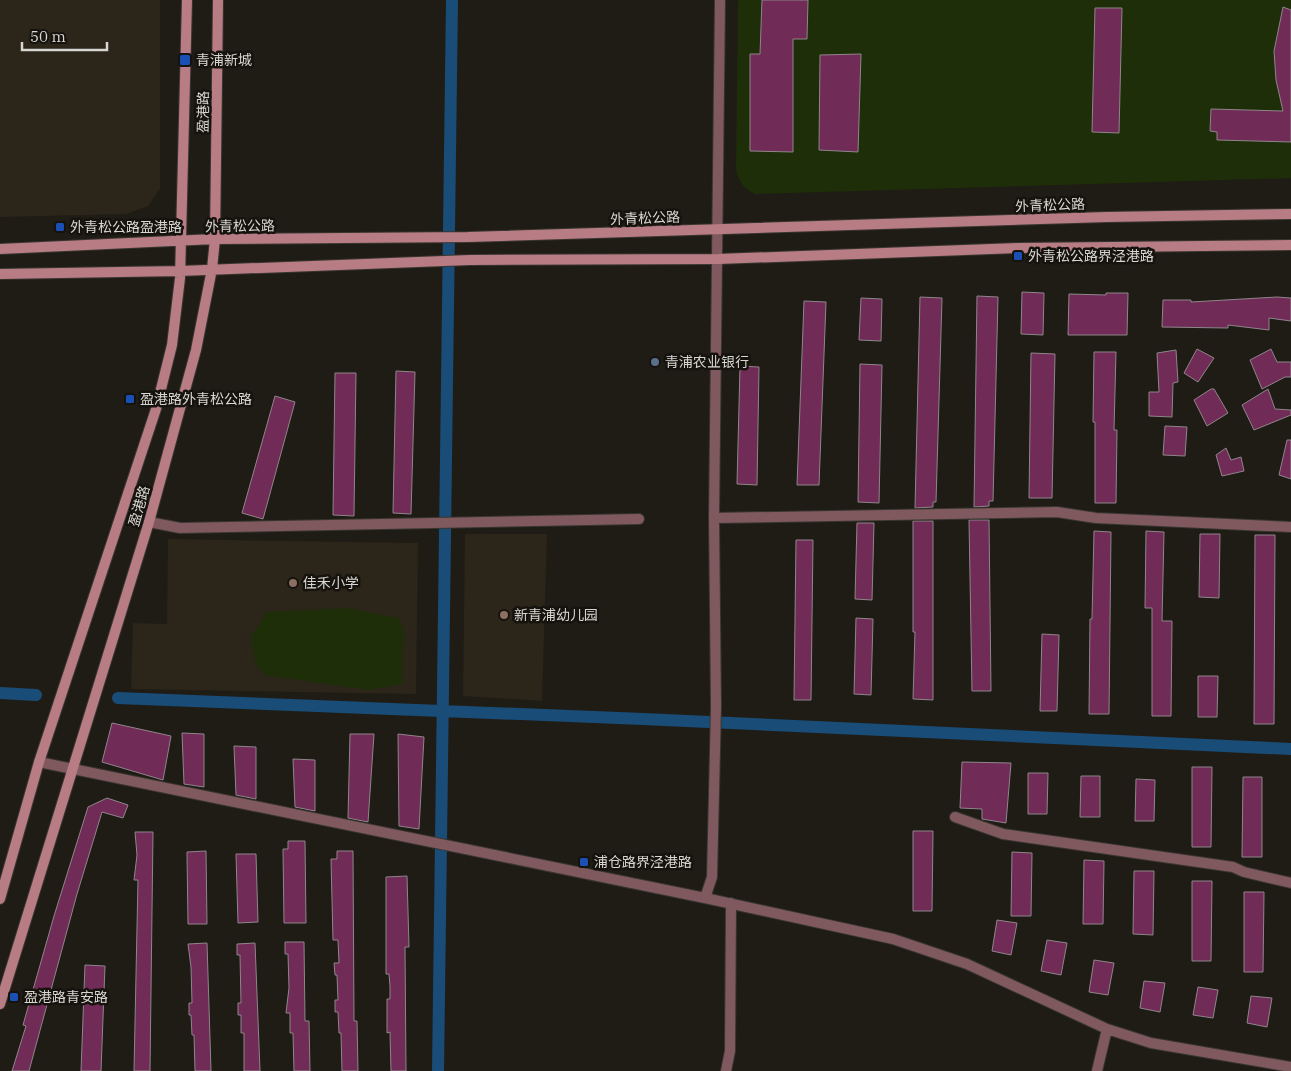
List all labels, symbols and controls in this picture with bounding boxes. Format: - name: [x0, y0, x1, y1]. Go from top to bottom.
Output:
- scale bar: [22, 20, 108, 52]
- text: 50 m: [30, 27, 66, 46]
- place label: 青浦新城: [196, 51, 252, 69]
- marker: 青浦新城: [178, 53, 192, 67]
- street label: 盈港路: [194, 91, 212, 133]
- street label: 外青松公路: [1015, 195, 1085, 215]
- street label: 外青松公路: [610, 208, 680, 228]
- street label: 外青松公路: [205, 216, 275, 236]
- place label: 外青松公路盈港路: [70, 218, 182, 236]
- marker: 外青松公路盈港路: [54, 221, 66, 233]
- place label: 外青松公路界泾港路: [1028, 247, 1154, 265]
- marker: 外青松公路界泾港路: [1012, 250, 1024, 262]
- place label: 青浦农业银行: [665, 353, 749, 371]
- marker: 青浦农业银行: [649, 356, 661, 368]
- place label: 盈港路外青松公路: [140, 390, 252, 408]
- marker: 盈港路外青松公路: [124, 393, 136, 405]
- street label: 盈港路: [125, 483, 153, 529]
- place label: 佳禾小学: [303, 574, 359, 592]
- marker: 佳禾小学: [287, 577, 299, 589]
- place label: 新青浦幼儿园: [514, 606, 598, 624]
- marker: 新青浦幼儿园: [498, 609, 510, 621]
- place label: 浦仓路界泾港路: [594, 853, 692, 871]
- marker: 浦仓路界泾港路: [578, 856, 590, 868]
- place label: 盈港路青安路: [24, 988, 108, 1006]
- marker: 盈港路青安路: [8, 991, 20, 1003]

